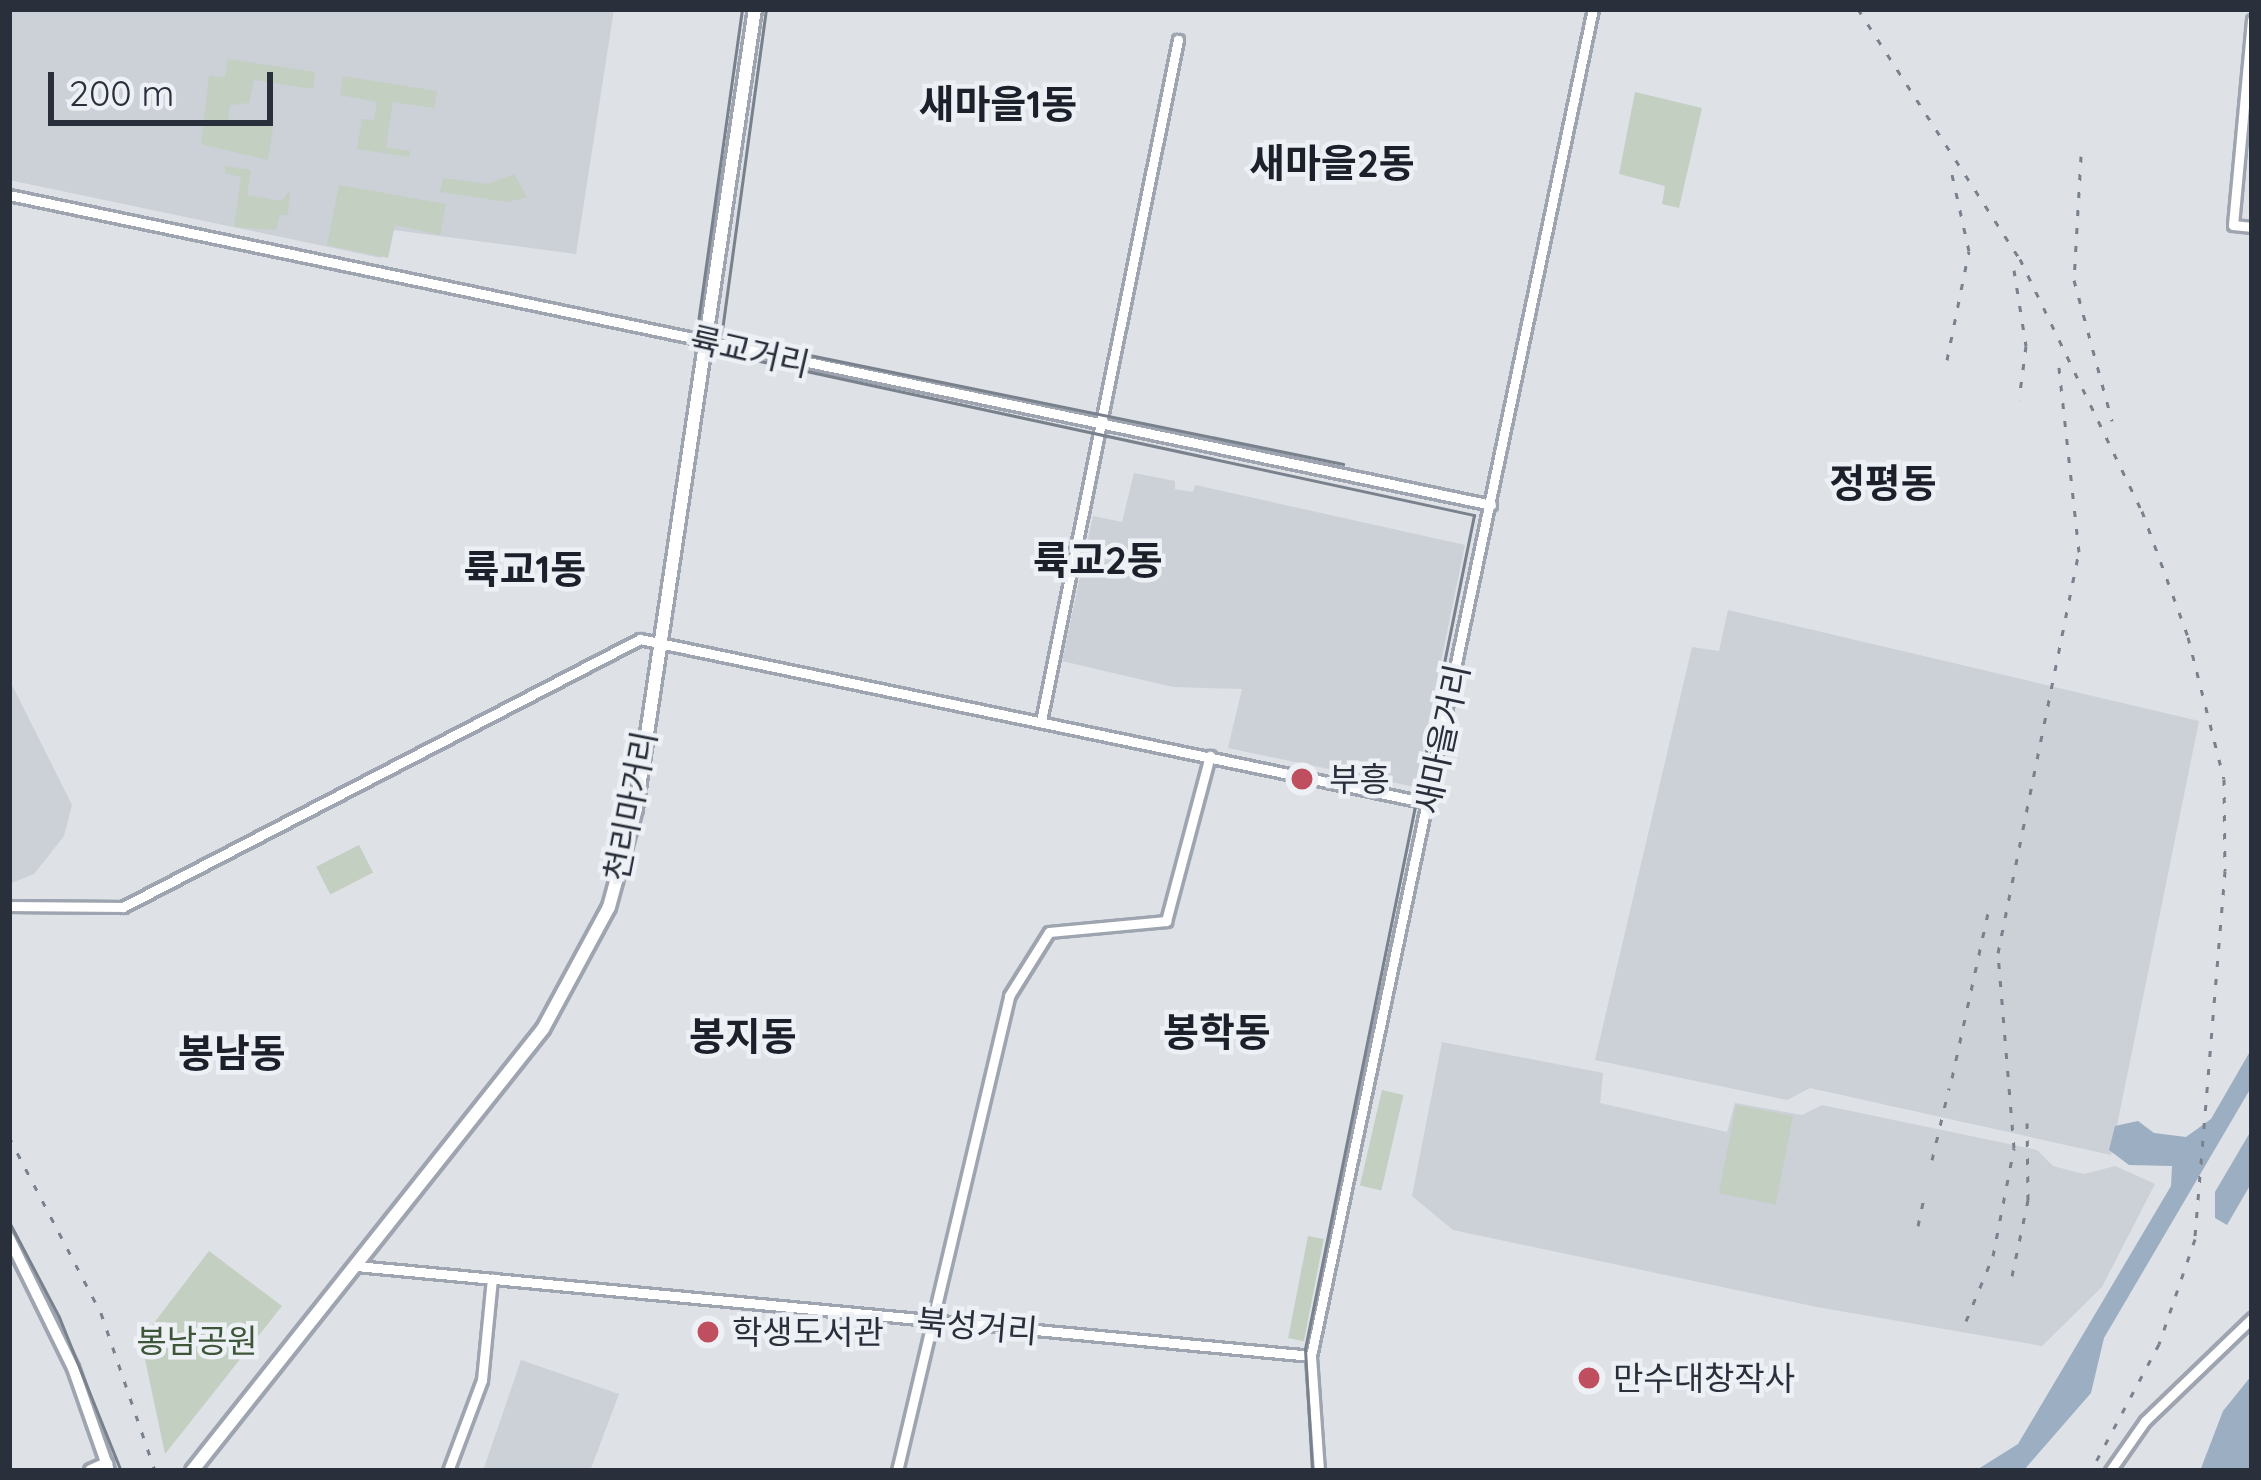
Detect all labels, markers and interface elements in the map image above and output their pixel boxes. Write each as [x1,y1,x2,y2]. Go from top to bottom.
scale bar [54,48,279,122]
text: 200 m [69,70,174,115]
district label: 새마을1동 [919,81,1077,127]
district label: 새마을2동 [1249,140,1415,186]
street label: 륙교거리 [686,318,814,384]
district label: 정평동 [1829,460,1937,506]
district label: 륙교2동 [1033,537,1163,583]
district label: 륙교1동 [464,546,586,592]
street label: 새마을거리 [1407,661,1477,817]
street label: 천리마거리 [596,728,664,884]
place label: 부흥 [1329,759,1390,799]
marker: 부흥 [1286,763,1318,795]
district label: 봉학동 [1163,1009,1271,1055]
district label: 봉지동 [689,1013,797,1059]
district label: 봉남동 [178,1030,286,1076]
street label: 북성거리 [915,1301,1039,1351]
place label: 학생도서관 [732,1312,884,1352]
marker: 학생도서관 [695,1319,721,1345]
park label: 봉남공원 [136,1321,258,1361]
place label: 만수대창작사 [1613,1358,1795,1398]
marker: 만수대창작사 [1576,1365,1602,1391]

